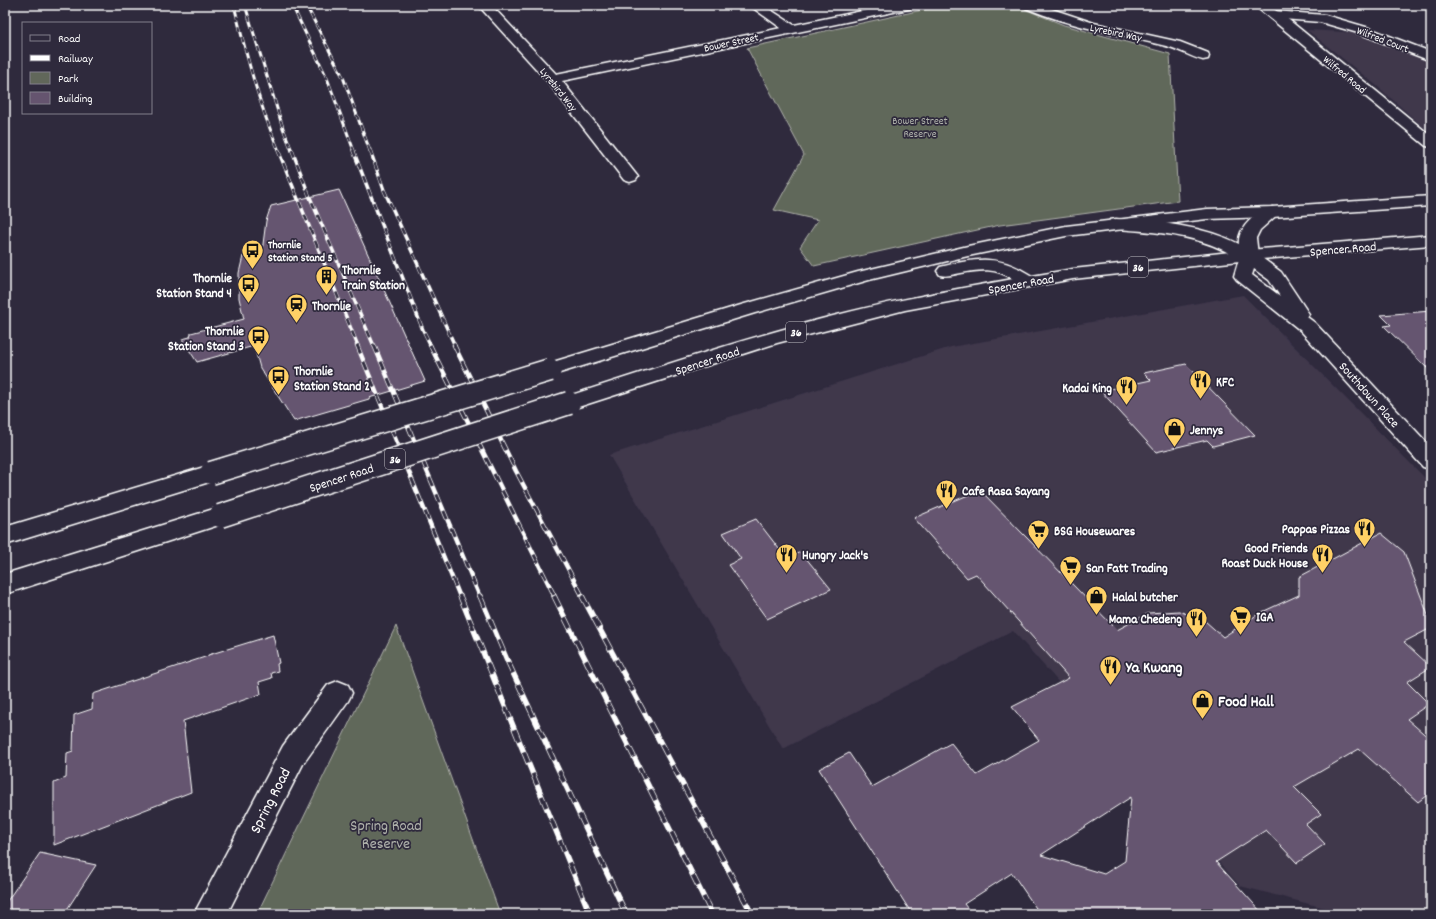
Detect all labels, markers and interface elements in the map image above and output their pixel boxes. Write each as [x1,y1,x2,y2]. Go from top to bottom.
street label: Lyrebird Way [1088,21,1143,47]
legend [22,22,152,114]
street label: Wilfred Court [1354,24,1411,58]
street label: Bower Street [703,30,760,58]
text: Road [58,31,80,48]
text: Railway [58,51,94,68]
street label: Wilfred Road [1319,53,1369,98]
street label: Lyrebird Way [535,65,580,116]
text: Park [58,71,79,88]
text: Building [58,91,93,108]
park label: Bower Street Reserve [892,114,948,143]
bus stop icon: Thornlie Station Stand 5 [239,237,265,270]
place label: Thornlie Station Stand 5 [268,238,333,267]
street label: Spencer Road [1309,238,1377,263]
road number: 36 [1128,257,1148,277]
place label: Thornlie Train Station [342,262,405,296]
building icon: Thornlie Train Station [313,263,339,296]
place label: Thornlie Station Stand 4 [156,270,232,304]
street label: Spencer Road [987,270,1056,301]
bus stop icon: Thornlie Station Stand 4 [235,271,261,304]
station icon: Thornlie [283,292,309,325]
place label: Thornlie [312,298,351,317]
road number: 36 [786,322,806,342]
place label: Thornlie Station Stand 3 [168,323,244,357]
bus stop icon: Thornlie Station Stand 3 [246,324,272,357]
street label: Spencer Road [673,343,742,382]
street label: Southdown Place [1333,358,1403,433]
place label: Thornlie Station Stand 2 [294,363,370,397]
bus stop icon: Thornlie Station Stand 2 [265,364,291,397]
restaurant icon: KFC [1188,368,1214,401]
restaurant icon: Kadai King [1114,374,1140,407]
place label: KFC [1216,374,1235,393]
place label: Kadai King [1062,380,1112,399]
shop icon: Jennys [1162,416,1188,449]
place label: Jennys [1190,422,1224,441]
road number: 36 [385,449,405,469]
street label: Spencer Road [307,460,376,499]
restaurant icon: Cafe Rasa Sayang [934,477,960,510]
place label: Cafe Rasa Sayang [962,483,1050,502]
restaurant icon: Pappas Pizzas [1352,515,1378,548]
supermarket icon: BSG Housewares [1025,517,1051,550]
place label: Pappas Pizzas [1282,521,1351,540]
place label: BSG Housewares [1054,523,1136,542]
place label: Good Friends Roast Duck House [1221,540,1309,574]
restaurant icon: Hungry Jack's [773,541,799,574]
restaurant icon: Good Friends Roast Duck House [1310,541,1336,574]
place label: Hungry Jack's [802,547,869,566]
supermarket icon: San Fatt Trading [1058,554,1084,587]
place label: San Fatt Trading [1086,560,1168,579]
shop icon: Halal butcher [1084,583,1110,616]
place label: Halal butcher [1112,589,1179,608]
supermarket icon: IGA [1227,603,1253,636]
restaurant icon: Mama Chedeng [1184,605,1210,638]
place label: IGA [1256,609,1274,628]
place label: Mama Chedeng [1109,611,1182,630]
restaurant icon: Ya Kwang [1097,653,1123,686]
place label: Ya Kwang [1125,657,1183,680]
shop icon: Food Hall [1189,687,1215,720]
place label: Food Hall [1218,691,1274,714]
street label: Spring Road [245,764,298,838]
park label: Spring Road Reserve [350,815,422,856]

